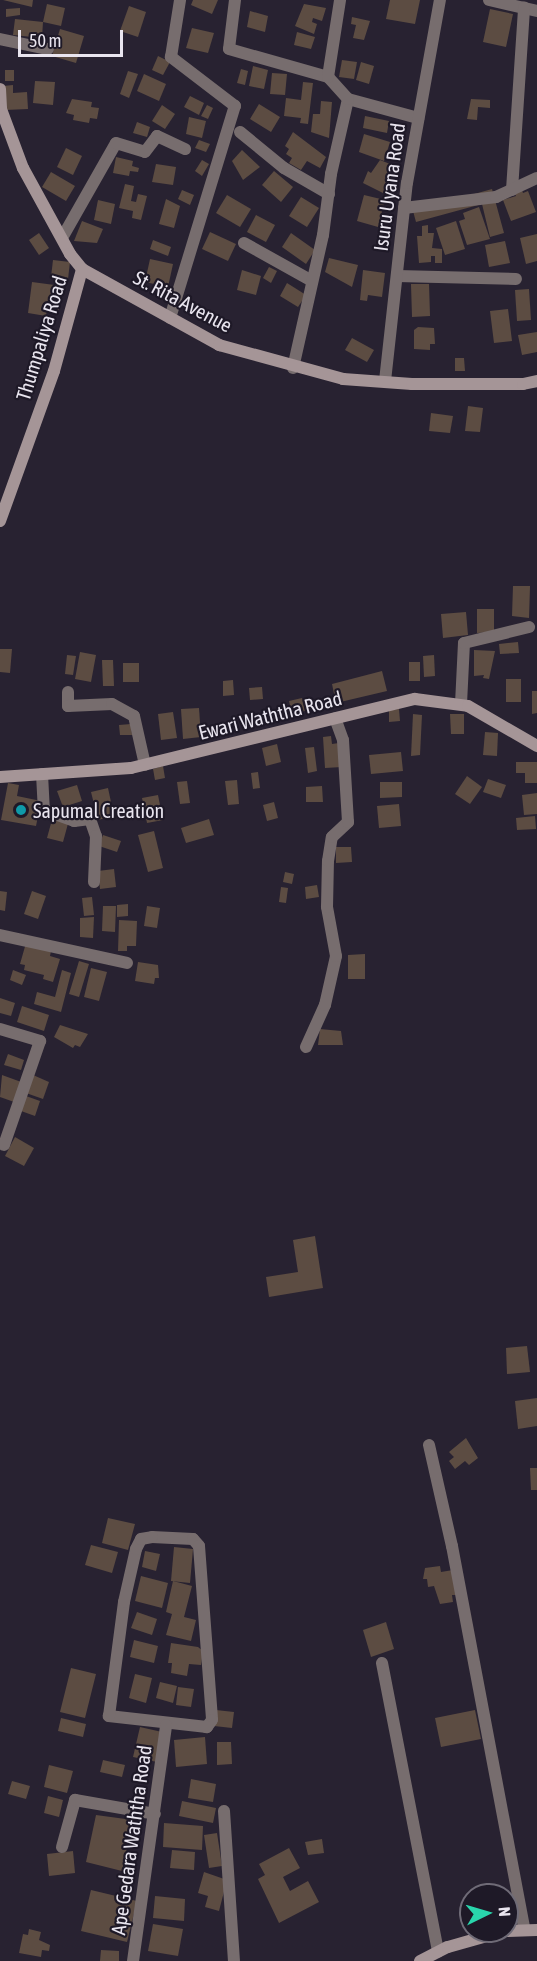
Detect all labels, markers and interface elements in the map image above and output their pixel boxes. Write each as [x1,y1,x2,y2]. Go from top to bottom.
scale bar [21,18,126,56]
text: 50 m [29,30,61,51]
street label: Isuru Uyana Road [368,121,410,253]
street label: St. Rita Avenue [130,265,236,337]
street label: Thumpaliya Road [11,273,71,403]
street label: Ewari Waththa Road [196,686,344,744]
place label: Sapumal Creation [33,798,164,822]
marker: Sapumal Creation [14,803,28,817]
street label: Ape Gedara Waththa Road [106,1744,156,1936]
north arrow [459,1883,519,1943]
text: N [496,1906,514,1917]

